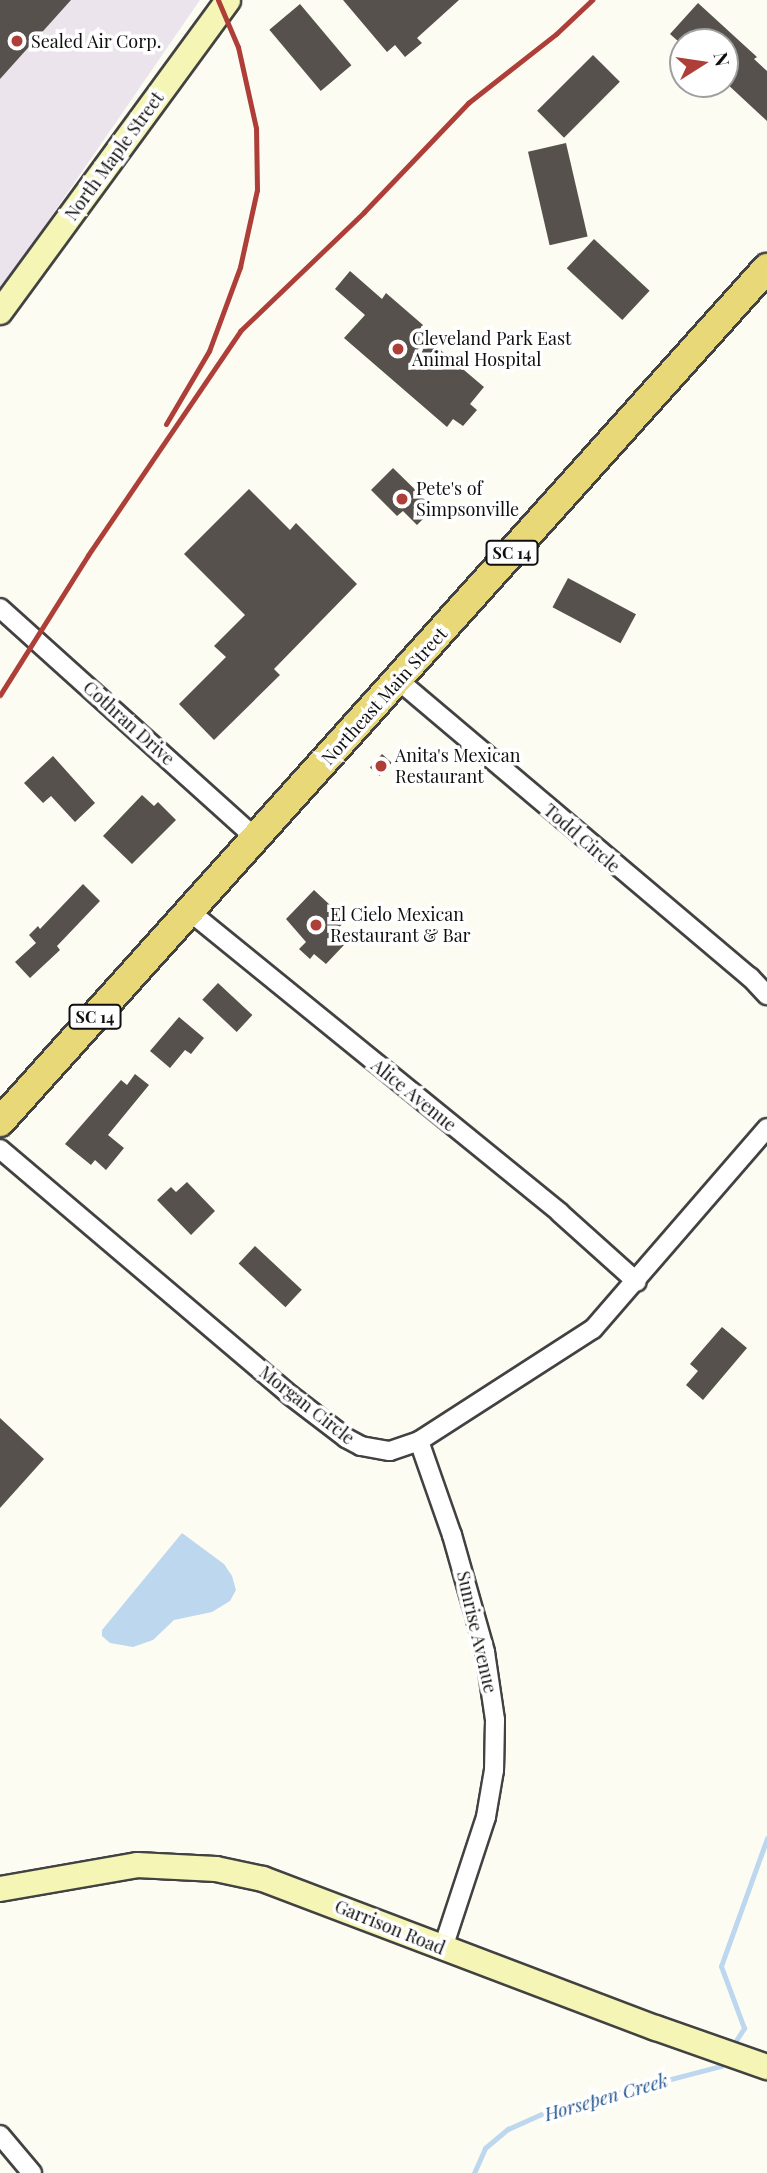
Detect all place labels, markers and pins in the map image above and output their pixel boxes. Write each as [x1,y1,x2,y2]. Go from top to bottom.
place label: Sealed Air Corp. [31,30,162,52]
marker: Sealed Air Corp. [9,33,25,49]
place label: Cleveland Park East Animal Hospital [412,328,572,370]
marker: Cleveland Park East Animal Hospital [390,341,406,357]
place label: Pete's of Simpsonville [416,478,519,520]
marker: Pete's of Simpsonville [394,491,410,507]
place label: Anita's Mexican Restaurant [395,745,520,788]
marker: Anita's Mexican Restaurant [373,758,389,774]
place label: El Cielo Mexican Restaurant & Bar [330,904,471,946]
marker: El Cielo Mexican Restaurant & Bar [308,917,324,933]

